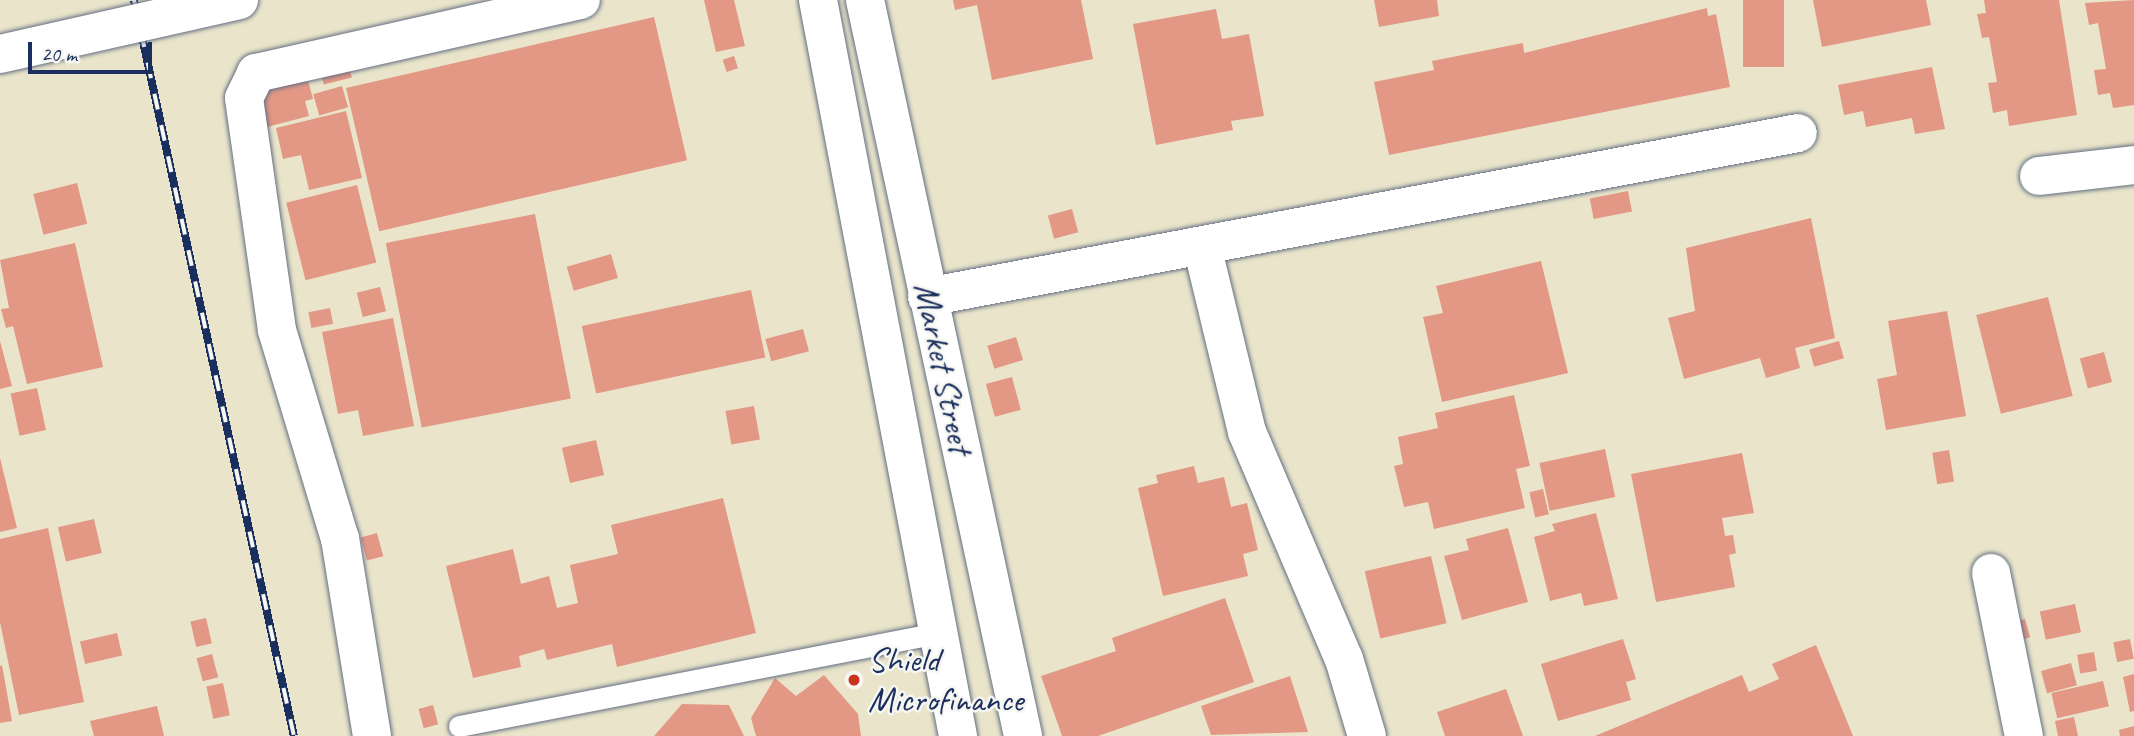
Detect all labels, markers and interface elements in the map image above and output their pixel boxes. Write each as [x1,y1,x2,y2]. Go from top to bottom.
scale bar [32,28,156,72]
text: 20 m [41,41,77,67]
street label: Market Street [904,279,982,457]
place label: Shield Microfinance [868,639,1023,721]
marker: Shield Microfinance [846,672,862,688]

